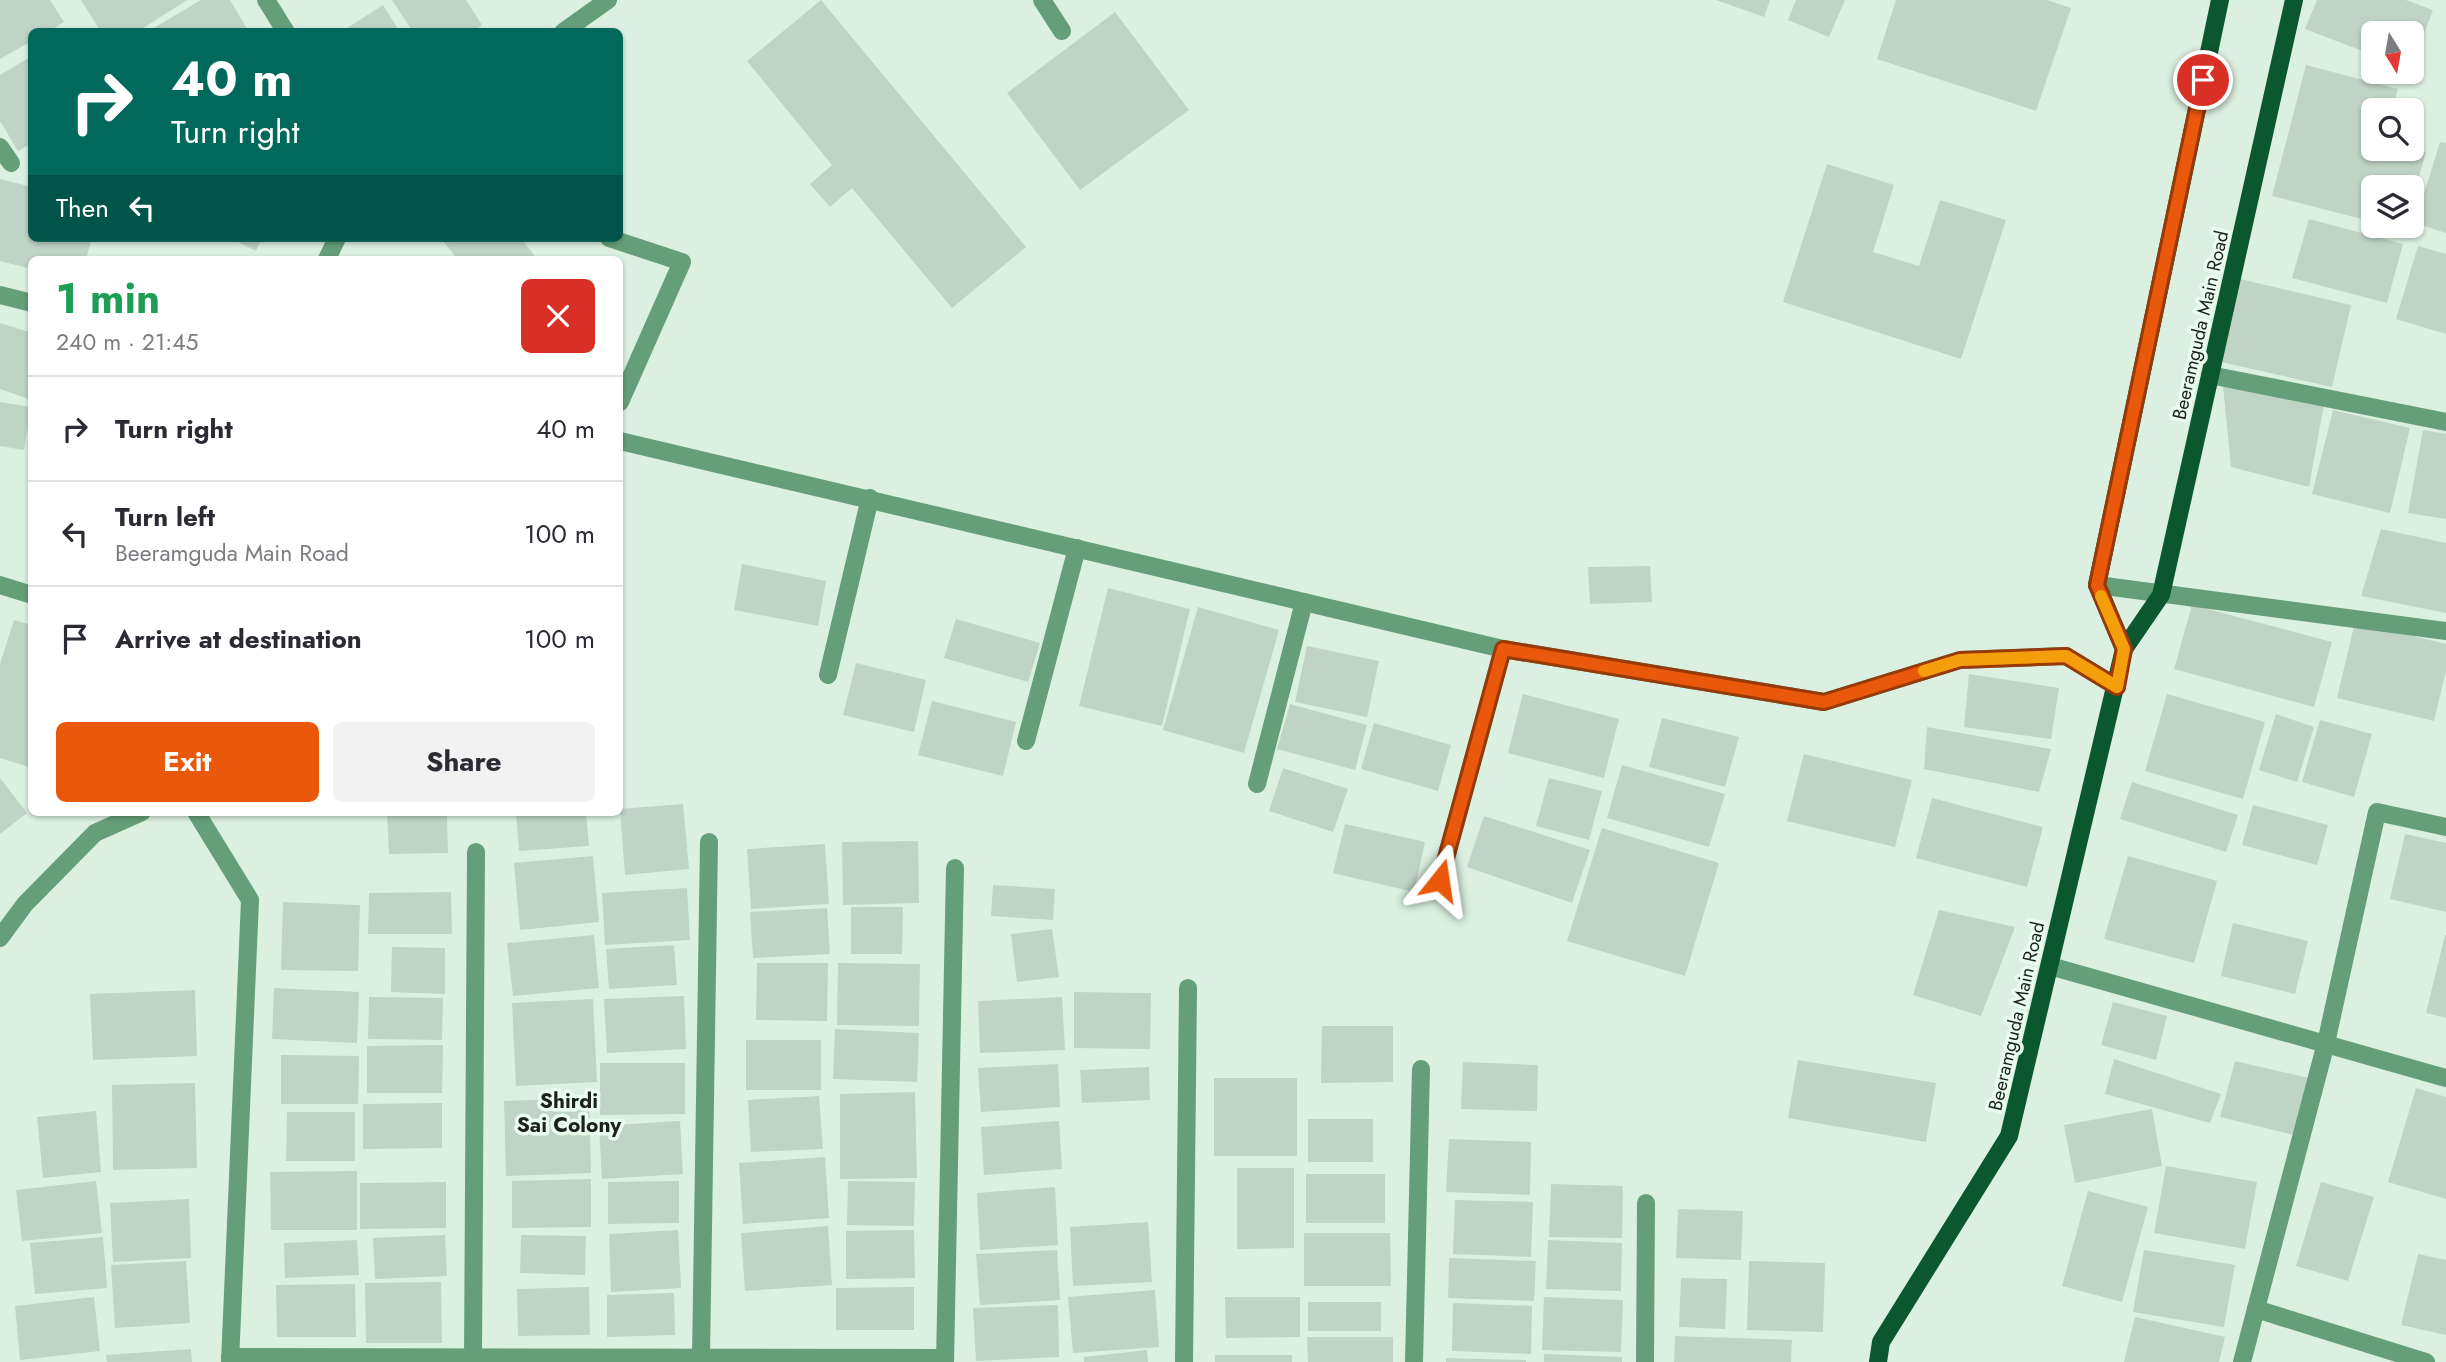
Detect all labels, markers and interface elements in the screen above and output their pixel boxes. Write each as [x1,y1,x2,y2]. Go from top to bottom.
north arrow [2361,21,2424,84]
map controls [2361,21,2424,238]
text: 40 m [171,44,293,114]
pin [2173,50,2233,110]
icon: right [56,56,147,147]
icon: arrive [2184,61,2222,99]
button: search [2361,98,2424,161]
text: Turn right [171,109,300,155]
button: layers [2361,175,2424,238]
text: Then [56,189,109,227]
icon: left [123,189,161,227]
street label: Beeramguda Main Road [2166,228,2235,422]
text: 1 min [56,268,160,329]
button: close [521,279,595,353]
text: 240 m · 21:45 [56,325,199,359]
icon: right [56,410,94,448]
text: Turn right [115,410,233,448]
text: 40 m [536,410,595,448]
text: Turn left [115,498,215,536]
icon: left [56,515,94,553]
text: 100 m [524,515,595,553]
text: Beeramguda Main Road [115,536,349,570]
icon: arrive [56,620,94,658]
text: Arrive at destination [115,620,362,658]
text: 100 m [524,620,595,658]
button: Exit [56,722,319,802]
button: Share [333,722,595,802]
position arrow [1403,843,1477,917]
street label: Beeramguda Main Road [1982,919,2051,1113]
district label: Shirdi Sai Colony [517,1086,622,1140]

